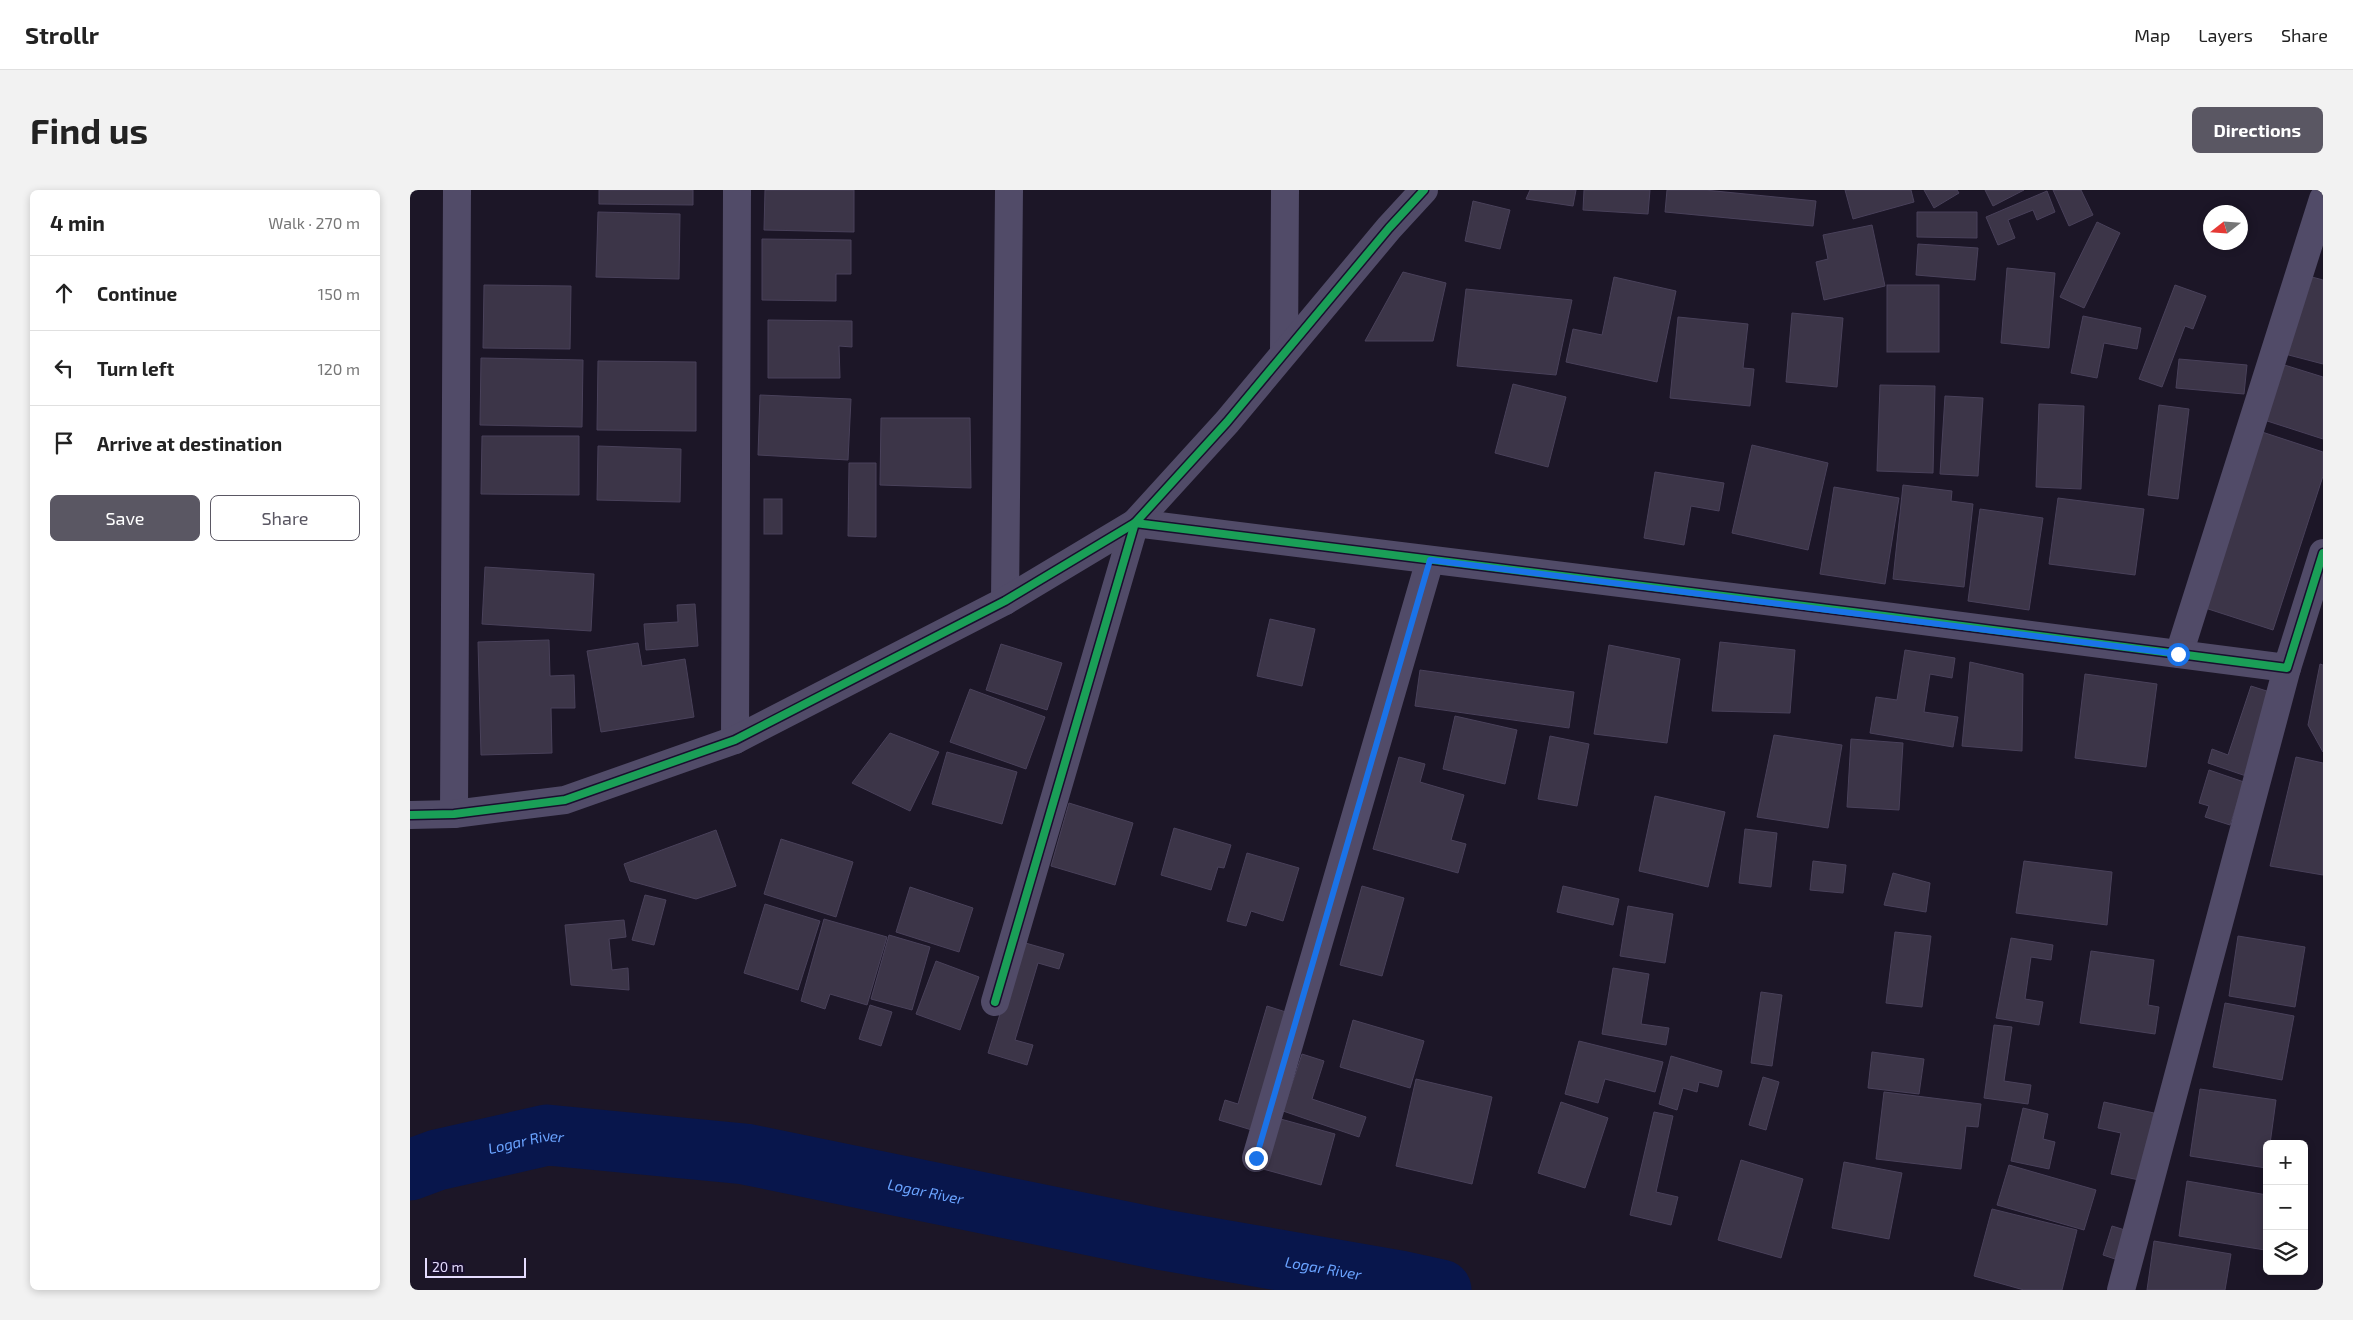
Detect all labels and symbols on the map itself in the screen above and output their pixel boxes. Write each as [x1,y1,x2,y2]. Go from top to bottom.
north arrow [2203,205,2248,250]
route start [2167,643,2190,666]
water label: Logar River [486,1126,566,1157]
route end [1245,1147,1268,1170]
water label: Logar River [886,1175,966,1208]
water label: Logar River [1284,1252,1364,1283]
scale bar [425,1255,526,1278]

